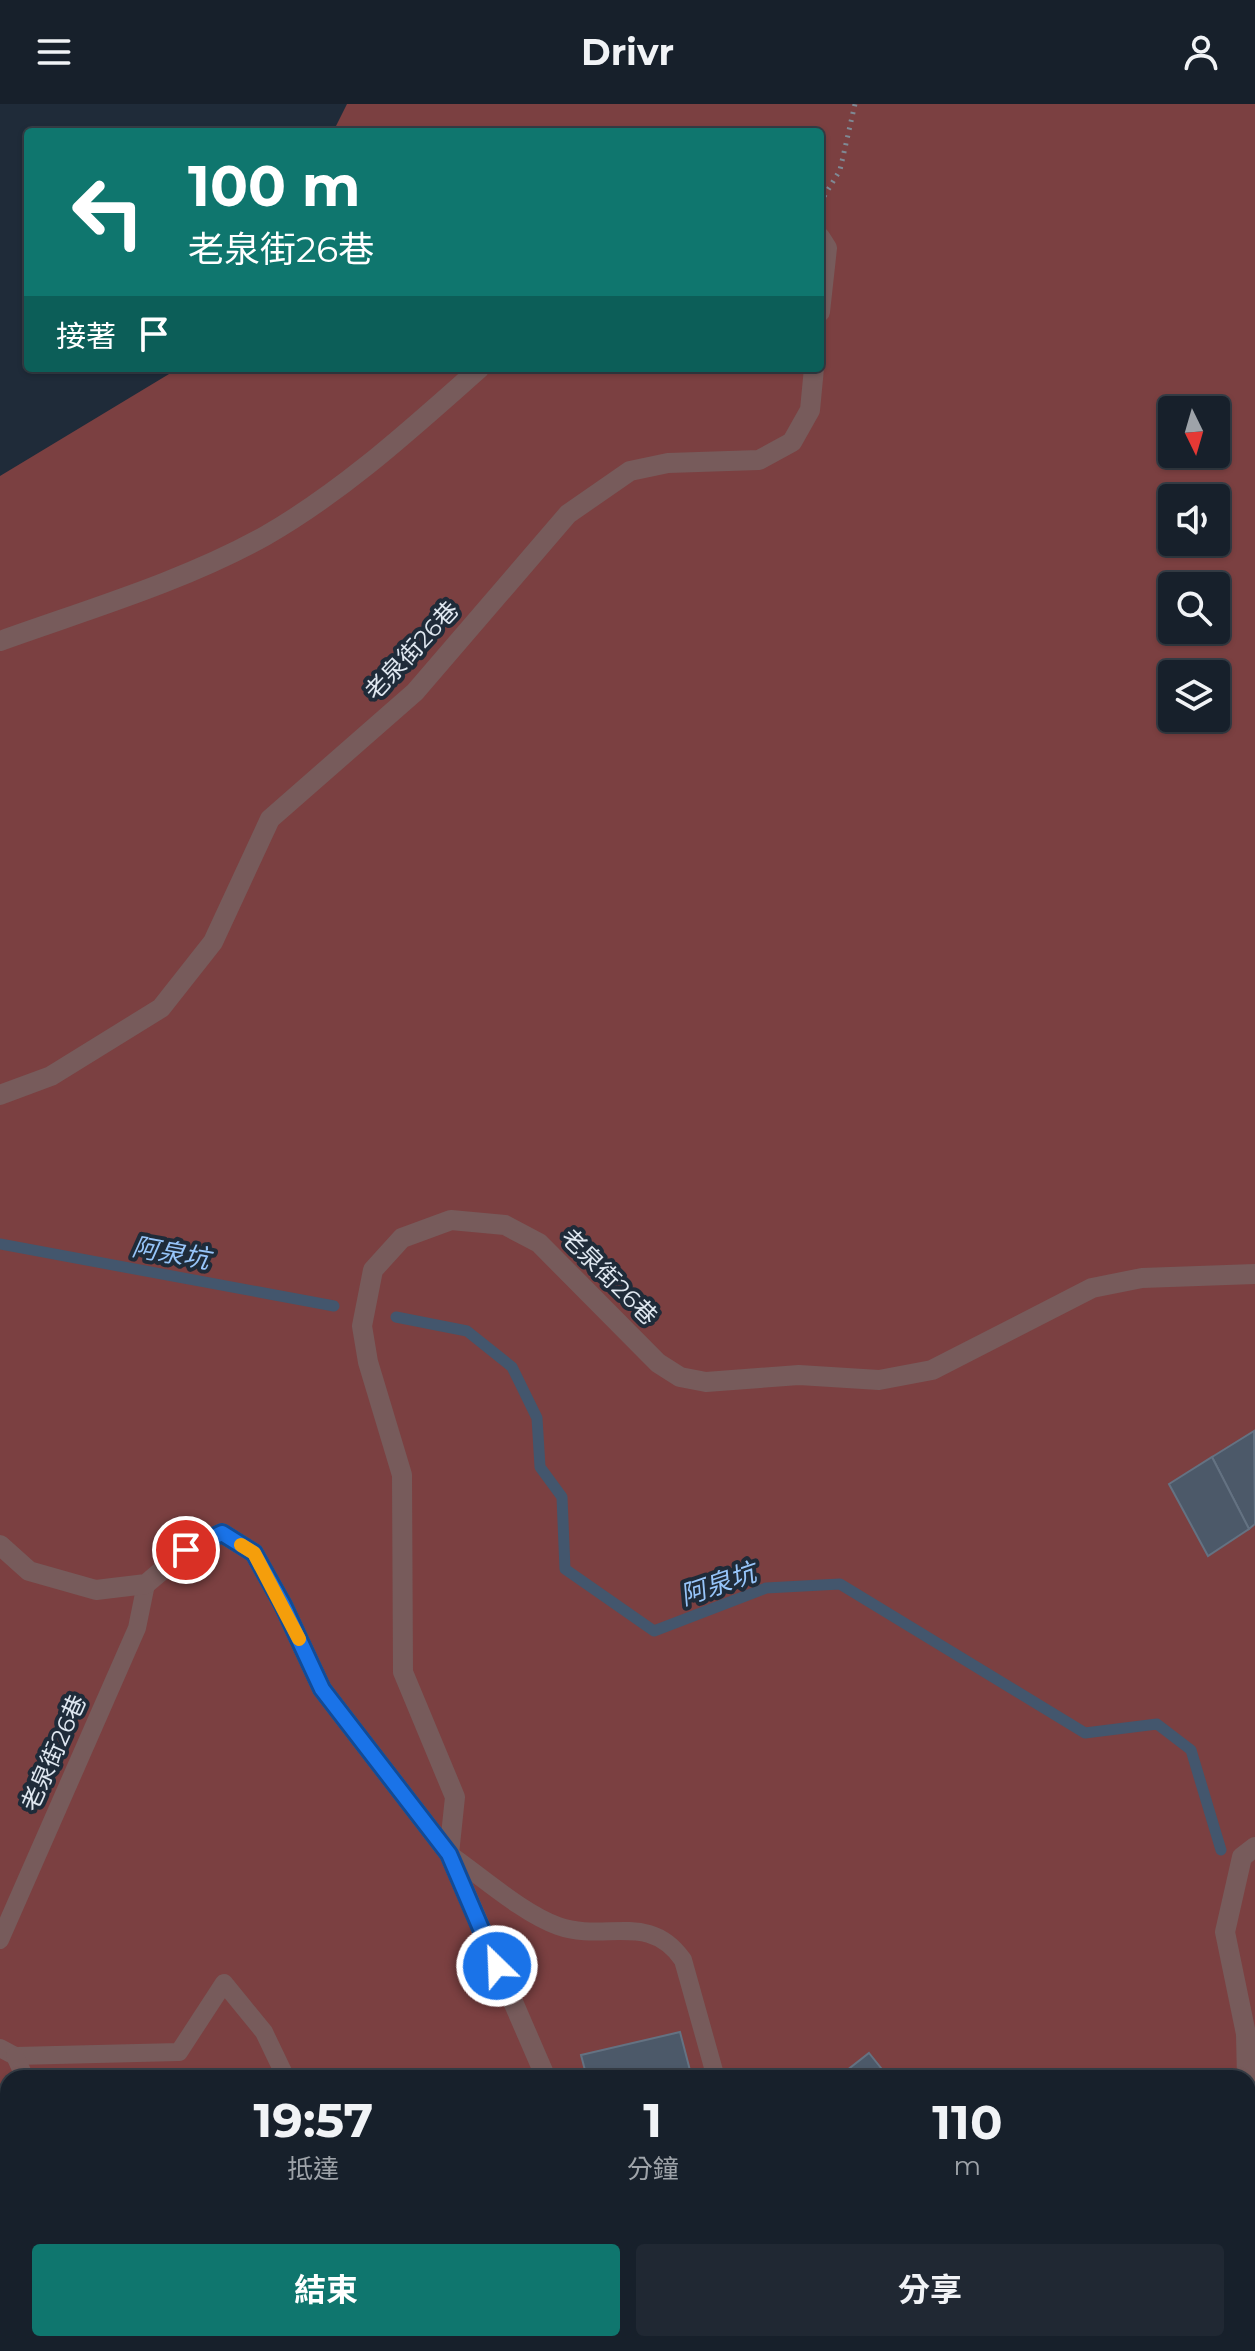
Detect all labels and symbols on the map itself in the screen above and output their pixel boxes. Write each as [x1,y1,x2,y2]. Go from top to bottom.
north arrow [1158,396,1230,468]
street label: 老泉街26巷 [359,595,465,706]
street label: 老泉街26巷 [555,1222,664,1331]
water label: 阿泉坑 [130,1230,216,1276]
pin [152,1516,220,1584]
water label: 阿泉坑 [676,1555,764,1612]
street label: 老泉街26巷 [15,1690,92,1815]
position arrow [455,1924,539,2008]

